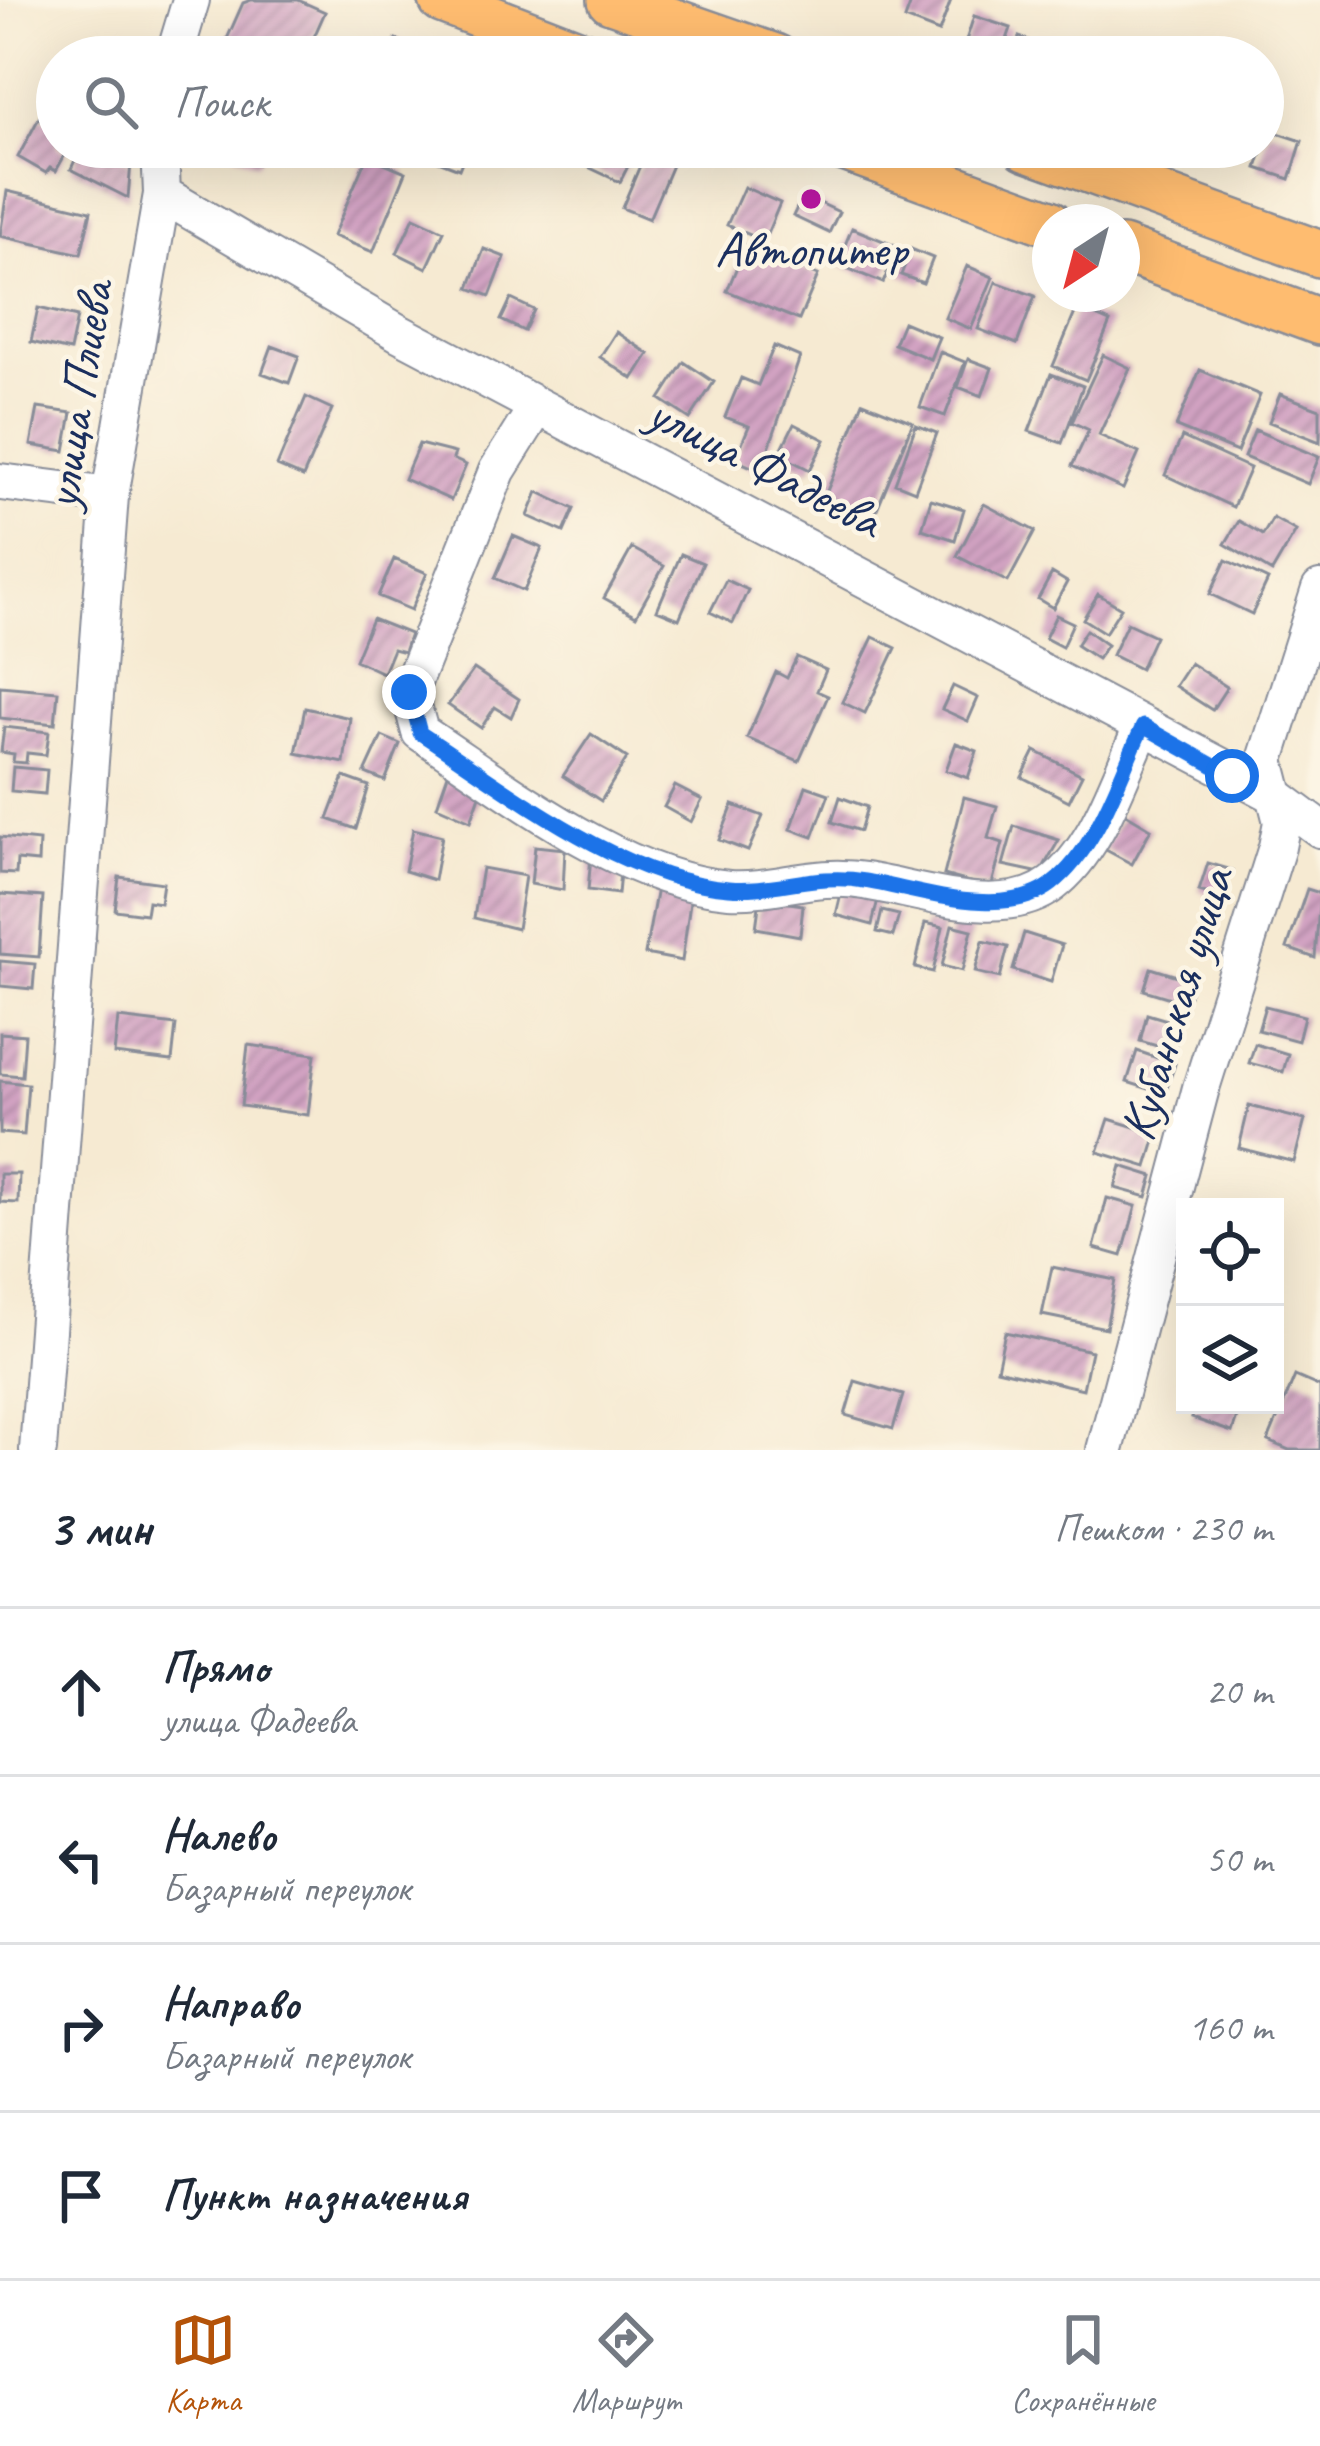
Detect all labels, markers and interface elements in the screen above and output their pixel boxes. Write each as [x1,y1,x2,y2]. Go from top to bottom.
search box [36,36,1284,168]
icon: search [78,69,144,135]
text: Поиск [174,74,269,131]
marker: Автопитер [798,186,824,212]
north arrow [1032,204,1140,312]
place label: Автопитер [715,217,910,281]
street label: улица Плиева [28,273,128,516]
street label: улица Фадеева [635,379,896,554]
route end [382,665,436,719]
route start [1205,749,1259,803]
street label: Кубанская улица [1104,857,1249,1148]
map controls [1176,1198,1284,1414]
button: locate [1176,1198,1284,1306]
button: layers [1176,1306,1284,1414]
text: 3 мин [48,1496,152,1560]
text: Пешком · 230 m [1054,1504,1272,1553]
text: Прямо [162,1639,269,1696]
icon: ahead [48,1659,114,1725]
text: 20 m [1206,1667,1272,1716]
text: улица Фадеева [162,1696,356,1745]
text: Налево [162,1807,276,1864]
icon: left [48,1827,114,1893]
text: 50 m [1206,1835,1272,1884]
text: Базарный переулок [162,1864,411,1913]
text: Направо [162,1975,300,2032]
icon: right [48,1995,114,2061]
text: 160 m [1188,2003,1272,2052]
text: Базарный переулок [162,2032,411,2081]
icon: arrive [48,2163,114,2229]
text: Пункт назначения [162,2167,467,2224]
tab: Карта [165,2307,241,2421]
tab: Маршрут [572,2307,681,2421]
tab: Сохранённые [1011,2307,1155,2421]

